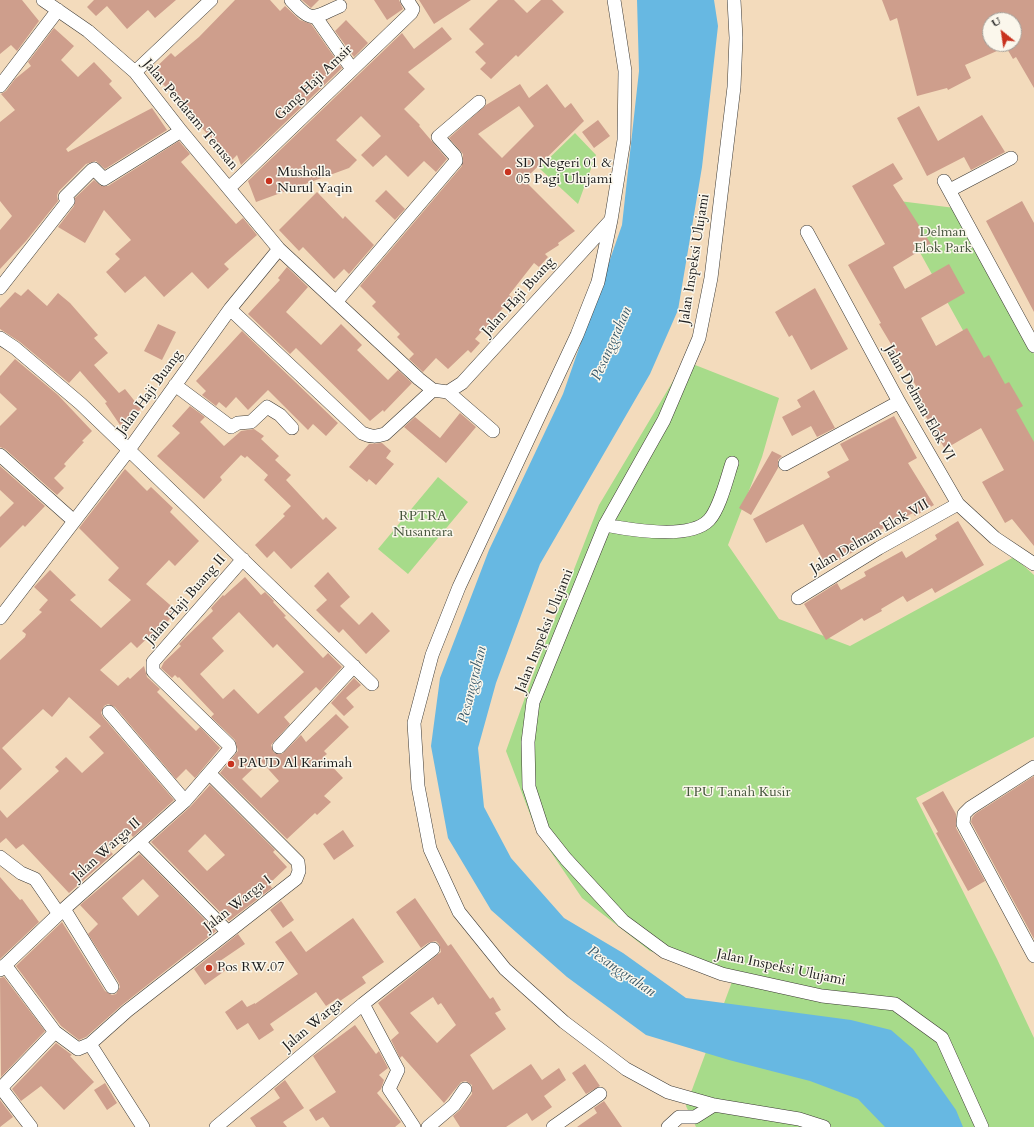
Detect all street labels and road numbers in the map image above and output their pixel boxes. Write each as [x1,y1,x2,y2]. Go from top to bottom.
street label: Gang Haji Amsir [272,42,356,124]
street label: Jalan Perdatam Terusan [139,56,241,174]
street label: Jalan Inspeksi Ulujami [676,193,714,325]
street label: Jalan Haji Buang [479,254,559,340]
street label: Jalan Delman Elok VI [880,342,958,464]
street label: Jalan Haji Buang [114,347,186,439]
street label: Jalan Delman Elok VII [808,496,932,578]
street label: Jalan Haji Buang II [142,552,230,648]
street label: Jalan Inspeksi Ulujami [513,567,577,695]
street label: Jalan Warga II [69,815,145,885]
street label: Jalan Warga I [201,872,275,936]
street label: Jalan Inspeksi Ulujami [715,946,847,990]
street label: Jalan Warga [280,995,346,1055]

